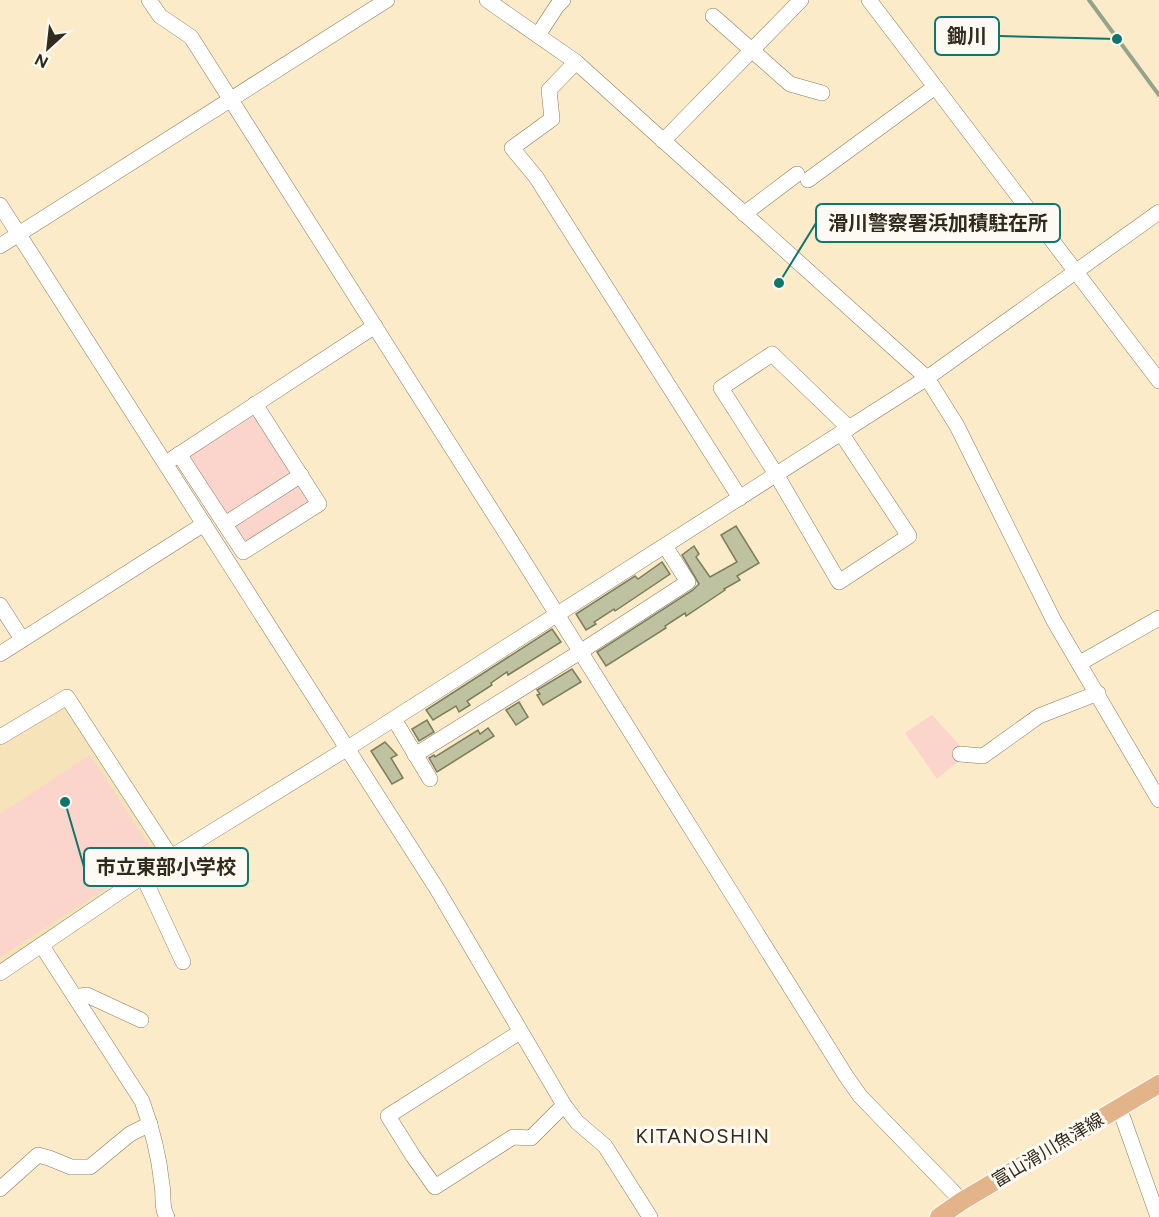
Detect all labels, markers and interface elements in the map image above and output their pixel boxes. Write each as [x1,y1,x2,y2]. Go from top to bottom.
callout: 鋤川 [935,17,999,55]
north arrow [18,18,78,78]
text: 鋤川 [947,24,987,48]
text: N [32,50,51,72]
callout: 滑川警察署浜加積駐在所 [816,204,1060,242]
text: 滑川警察署浜加積駐在所 [828,211,1048,235]
callout: 市立東部小学校 [84,848,248,886]
text: 市立東部小学校 [96,855,236,879]
street label: 富山滑川魚津線 [988,1108,1108,1192]
district label: KITANOSHIN [635,1124,771,1148]

